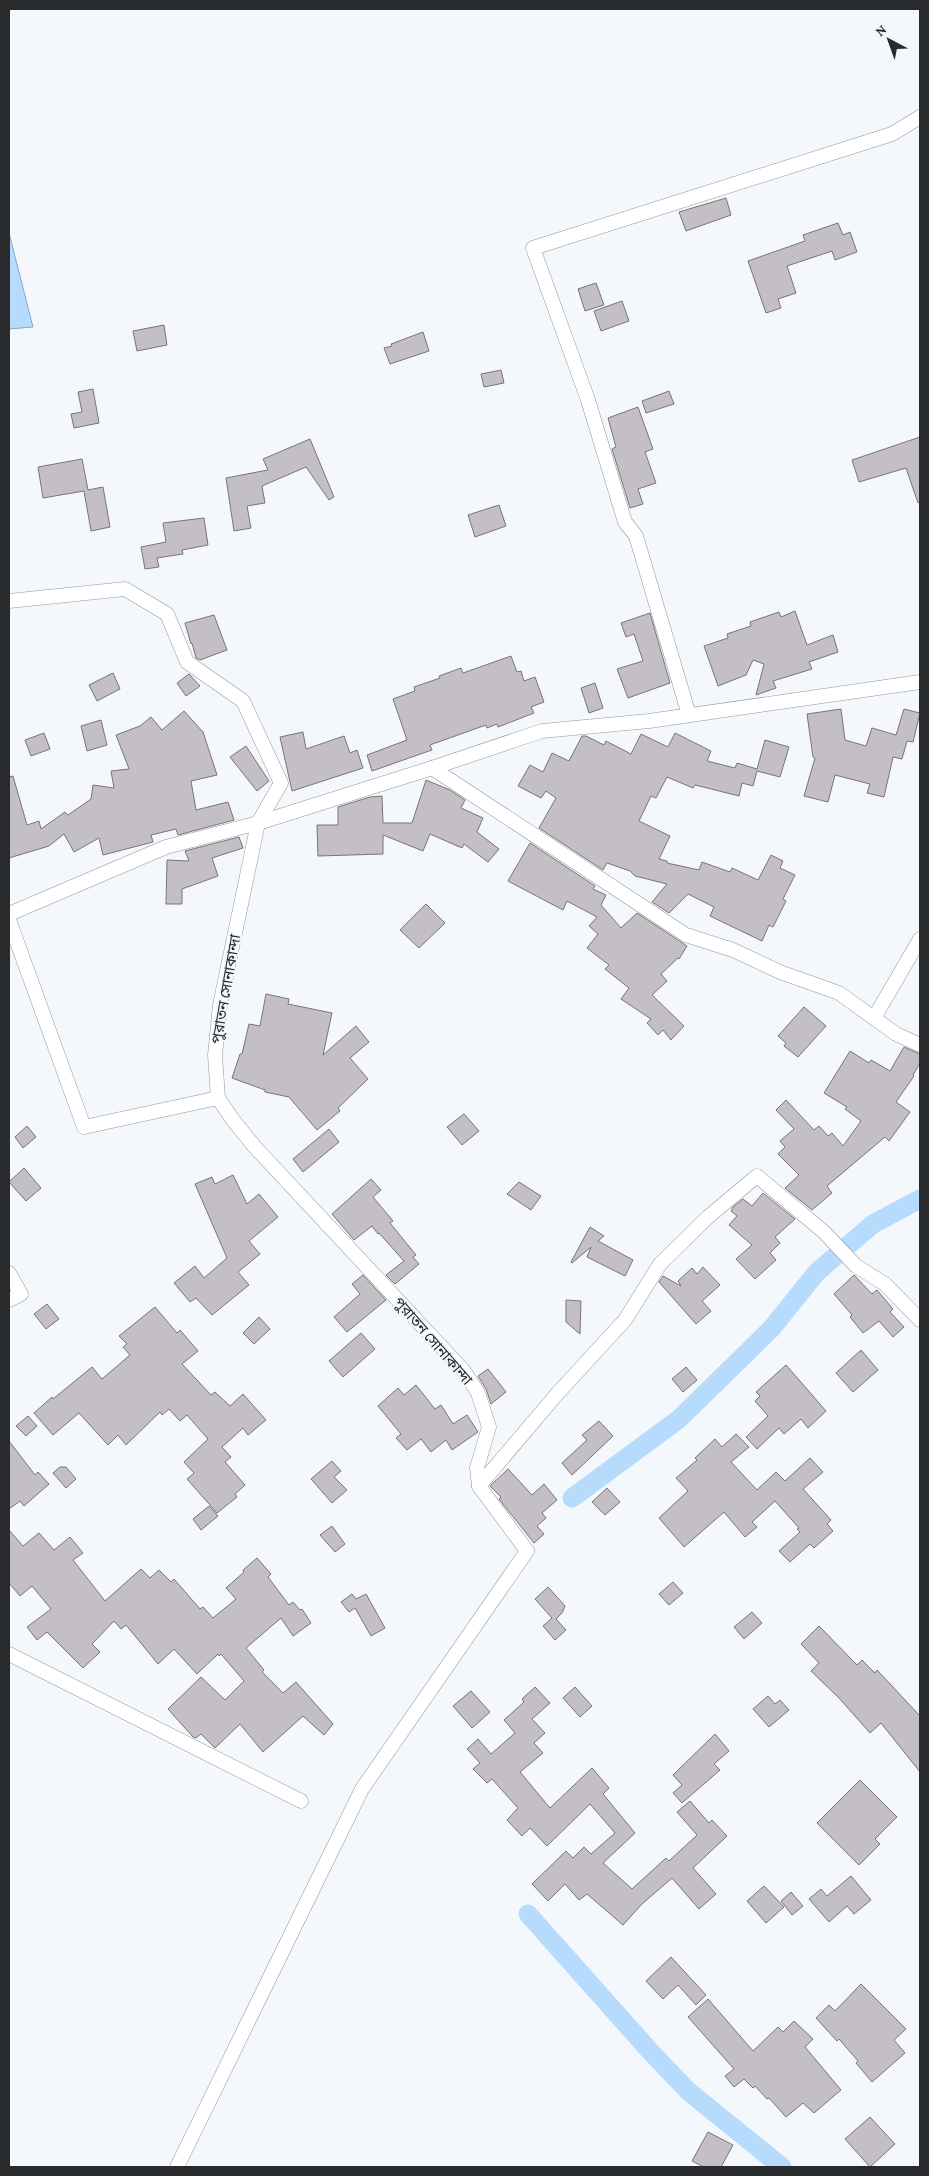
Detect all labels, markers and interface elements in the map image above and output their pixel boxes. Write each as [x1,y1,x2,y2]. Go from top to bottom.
north arrow [864,15,914,65]
text: N [872,21,890,39]
street label: পুরাতন সোনাকান্দা [209,932,245,1045]
street label: পুরাতন সোনাকান্দা [390,1294,476,1389]

